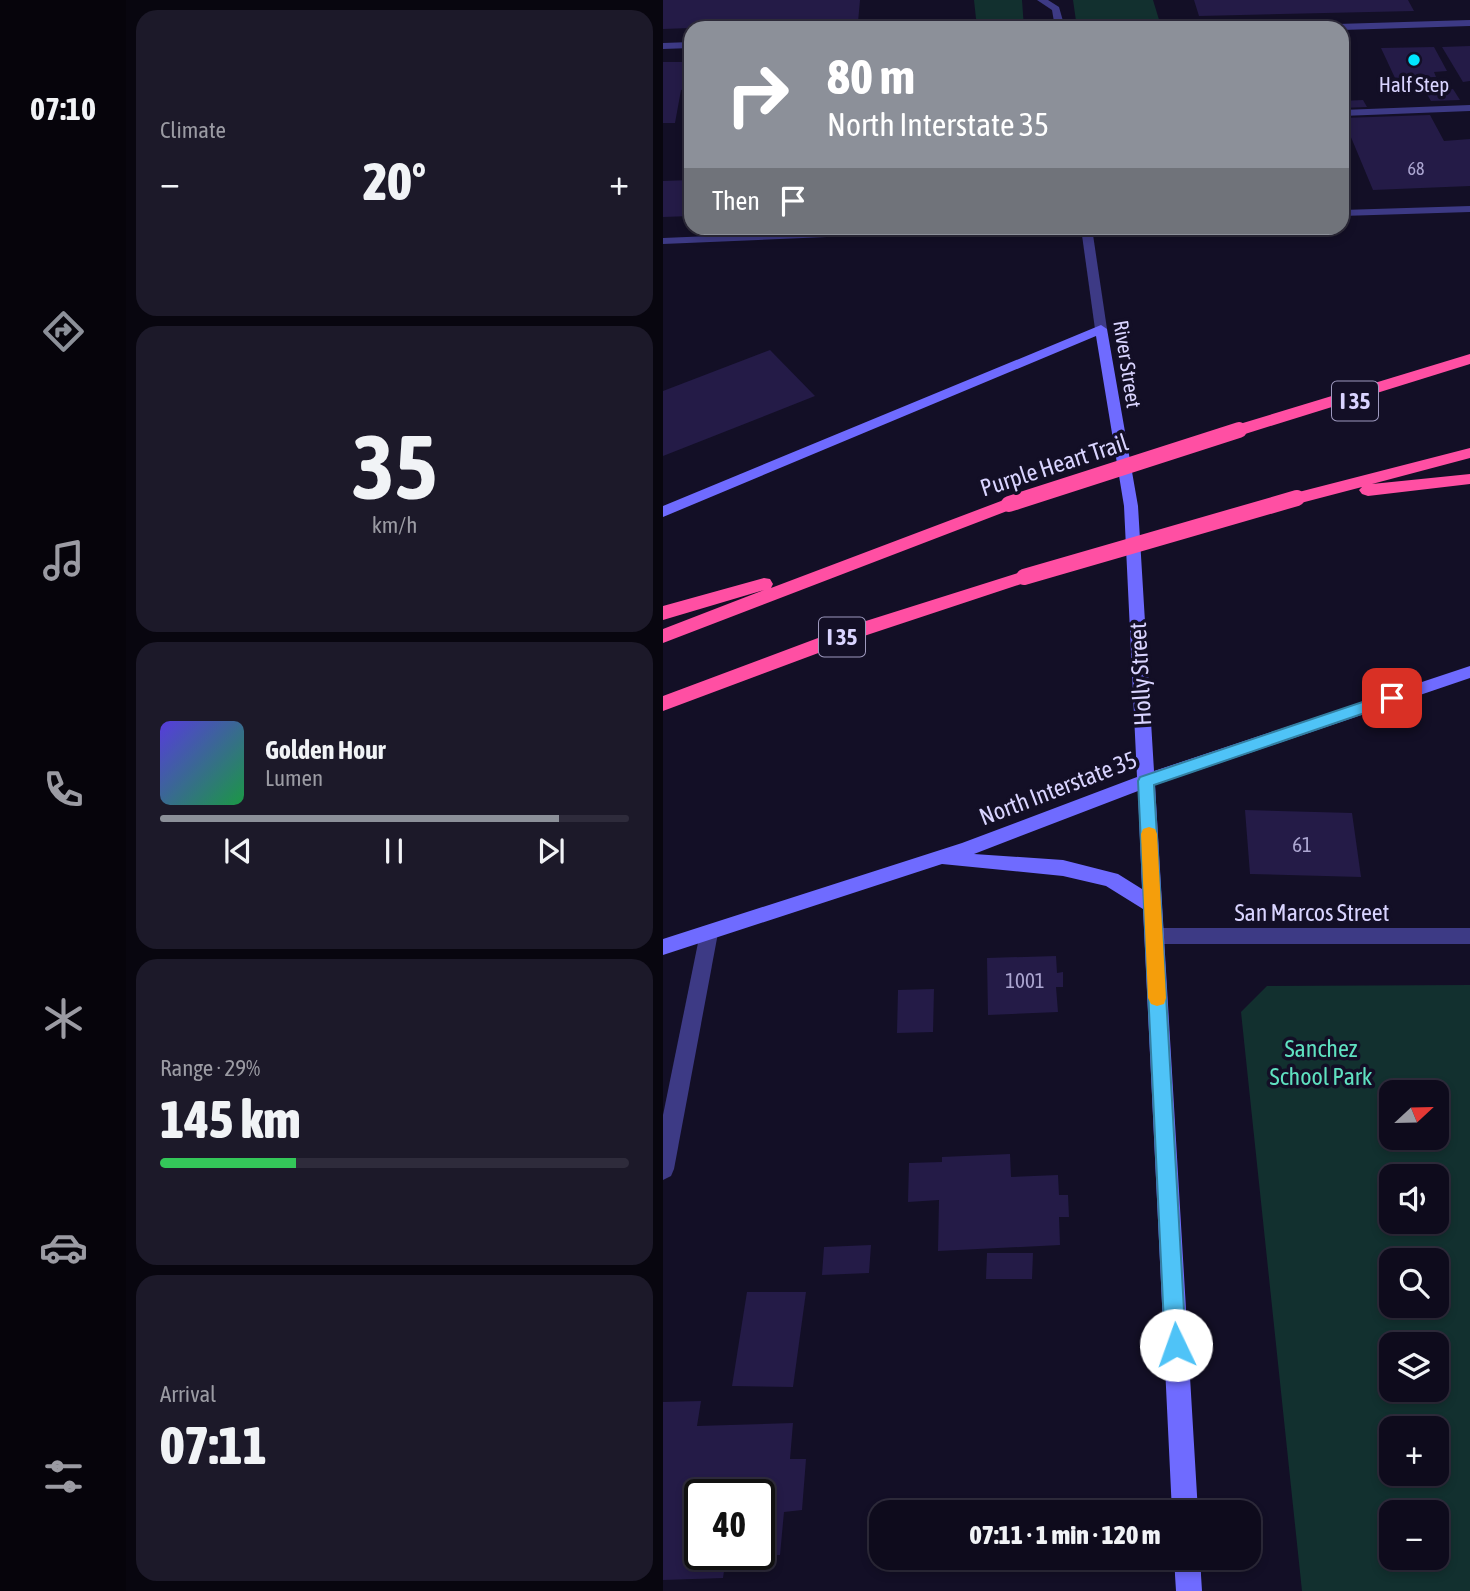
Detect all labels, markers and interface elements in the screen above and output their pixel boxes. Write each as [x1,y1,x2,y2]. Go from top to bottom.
text: 80 m [827,48,915,104]
icon: right [712,49,803,140]
marker: Half Step [1406,52,1422,68]
place label: Half Step [1379,72,1449,96]
text: 07:10 [30,90,96,127]
text: North Interstate 35 [827,106,1049,143]
text: Climate [160,117,226,143]
text: 20° [363,151,426,211]
house number: 68 [1408,158,1424,179]
text: − [160,160,180,203]
text: + [609,160,629,203]
icon: arrive [774,182,812,220]
text: Then [712,186,760,216]
icon: directions [39,307,88,356]
street label: River Street [1109,318,1147,410]
road number: I 35 [1332,382,1378,420]
text: 35 [352,414,437,518]
street label: Purple Heart Trail [977,428,1132,502]
text: km/h [372,512,417,538]
icon: music [39,536,88,585]
road number: I 35 [819,618,865,656]
street label: Holly Street [1124,622,1156,726]
pin [1362,668,1422,728]
icon: arrive [1373,679,1411,717]
text: Golden Hour [265,735,385,765]
street label: North Interstate 35 [975,746,1141,830]
icon: phone [39,765,88,814]
text: Lumen [265,765,323,791]
icon: previous [219,832,257,870]
icon: pause [375,832,413,870]
icon: next [532,832,570,870]
house number: 61 [1292,832,1312,856]
street label: San Marcos Street [1234,899,1390,926]
house number: 1001 [1005,968,1045,992]
icon: climate [39,994,88,1043]
park label: Sanchez School Park [1270,1035,1373,1090]
text: Range · 29% [160,1055,260,1081]
north arrow [1379,1080,1449,1150]
map controls [1379,1080,1449,1570]
text: 145 km [160,1089,301,1149]
button: sound [1379,1164,1449,1234]
icon: car [39,1223,88,1272]
button: search [1379,1248,1449,1318]
position arrow [1139,1308,1213,1382]
button: layers [1379,1332,1449,1402]
text: Arrival [160,1381,216,1407]
text: 07:11 [160,1415,267,1475]
button: + [1379,1416,1449,1486]
icon: filters [39,1452,88,1501]
speed limit sign: 40 [684,1479,775,1570]
button: − [1379,1500,1449,1570]
text: 07:11 · 1 min · 120 m [970,1520,1160,1550]

